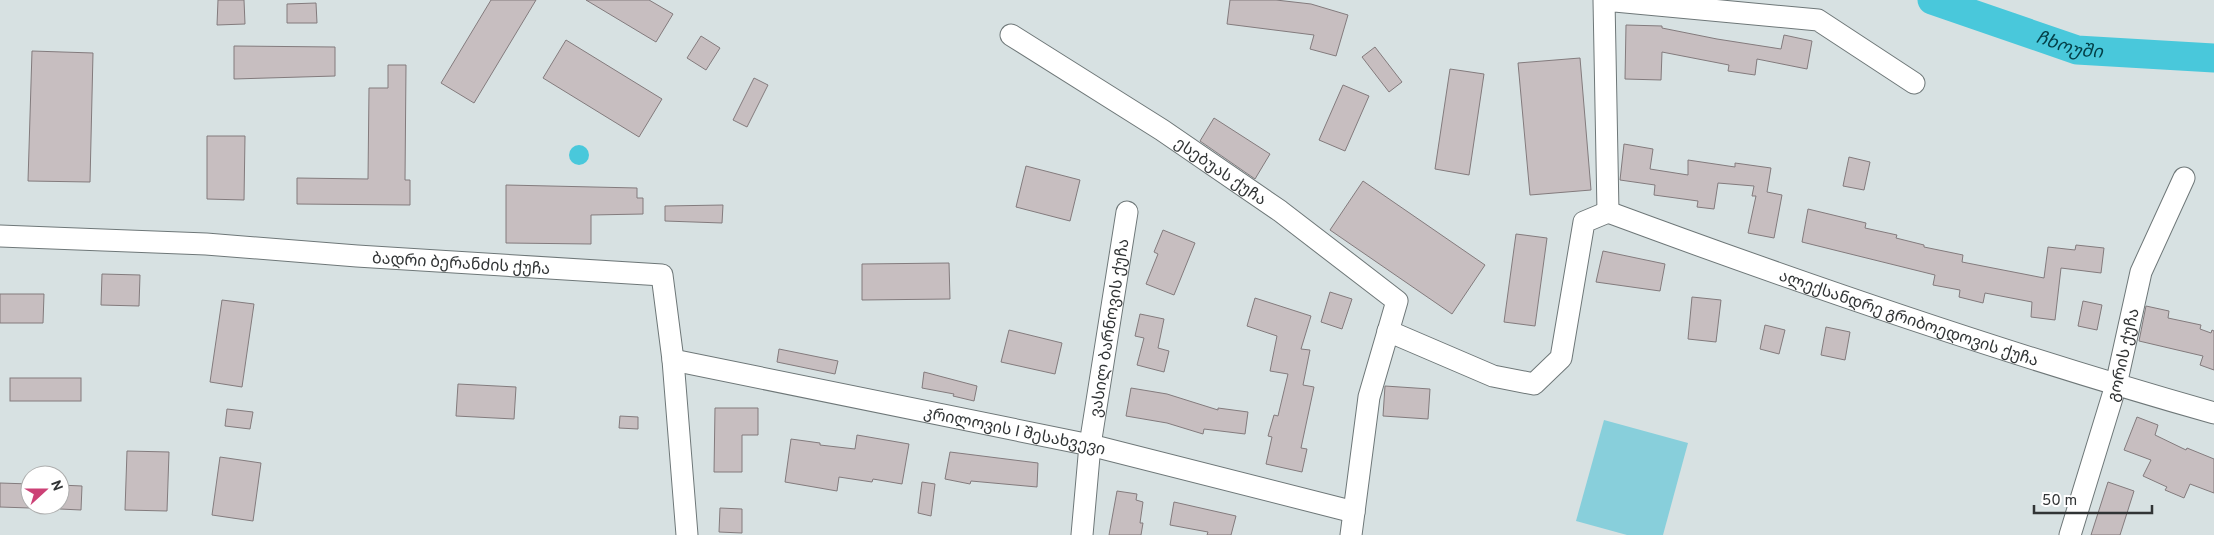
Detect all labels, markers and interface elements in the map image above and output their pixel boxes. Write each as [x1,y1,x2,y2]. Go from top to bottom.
water label: ჩხოუში [2033,27,2104,65]
street label: ესებუას ქუჩა [1170,134,1270,211]
street label: ვასილ ბარნოვის ქუჩა [1087,237,1135,419]
street label: ბადრი ბერანძის ქუჩა [371,249,551,280]
street label: ალექსანდრე გრიბოედოვის ქუჩა [1776,267,2041,372]
street label: გორის ქუჩა [2104,307,2145,404]
street label: კრილოვის I შესახვევი [922,403,1107,461]
north arrow [20,465,70,515]
text: N [46,478,65,494]
scale bar [2034,482,2152,514]
text: 50 m [2042,492,2077,511]

